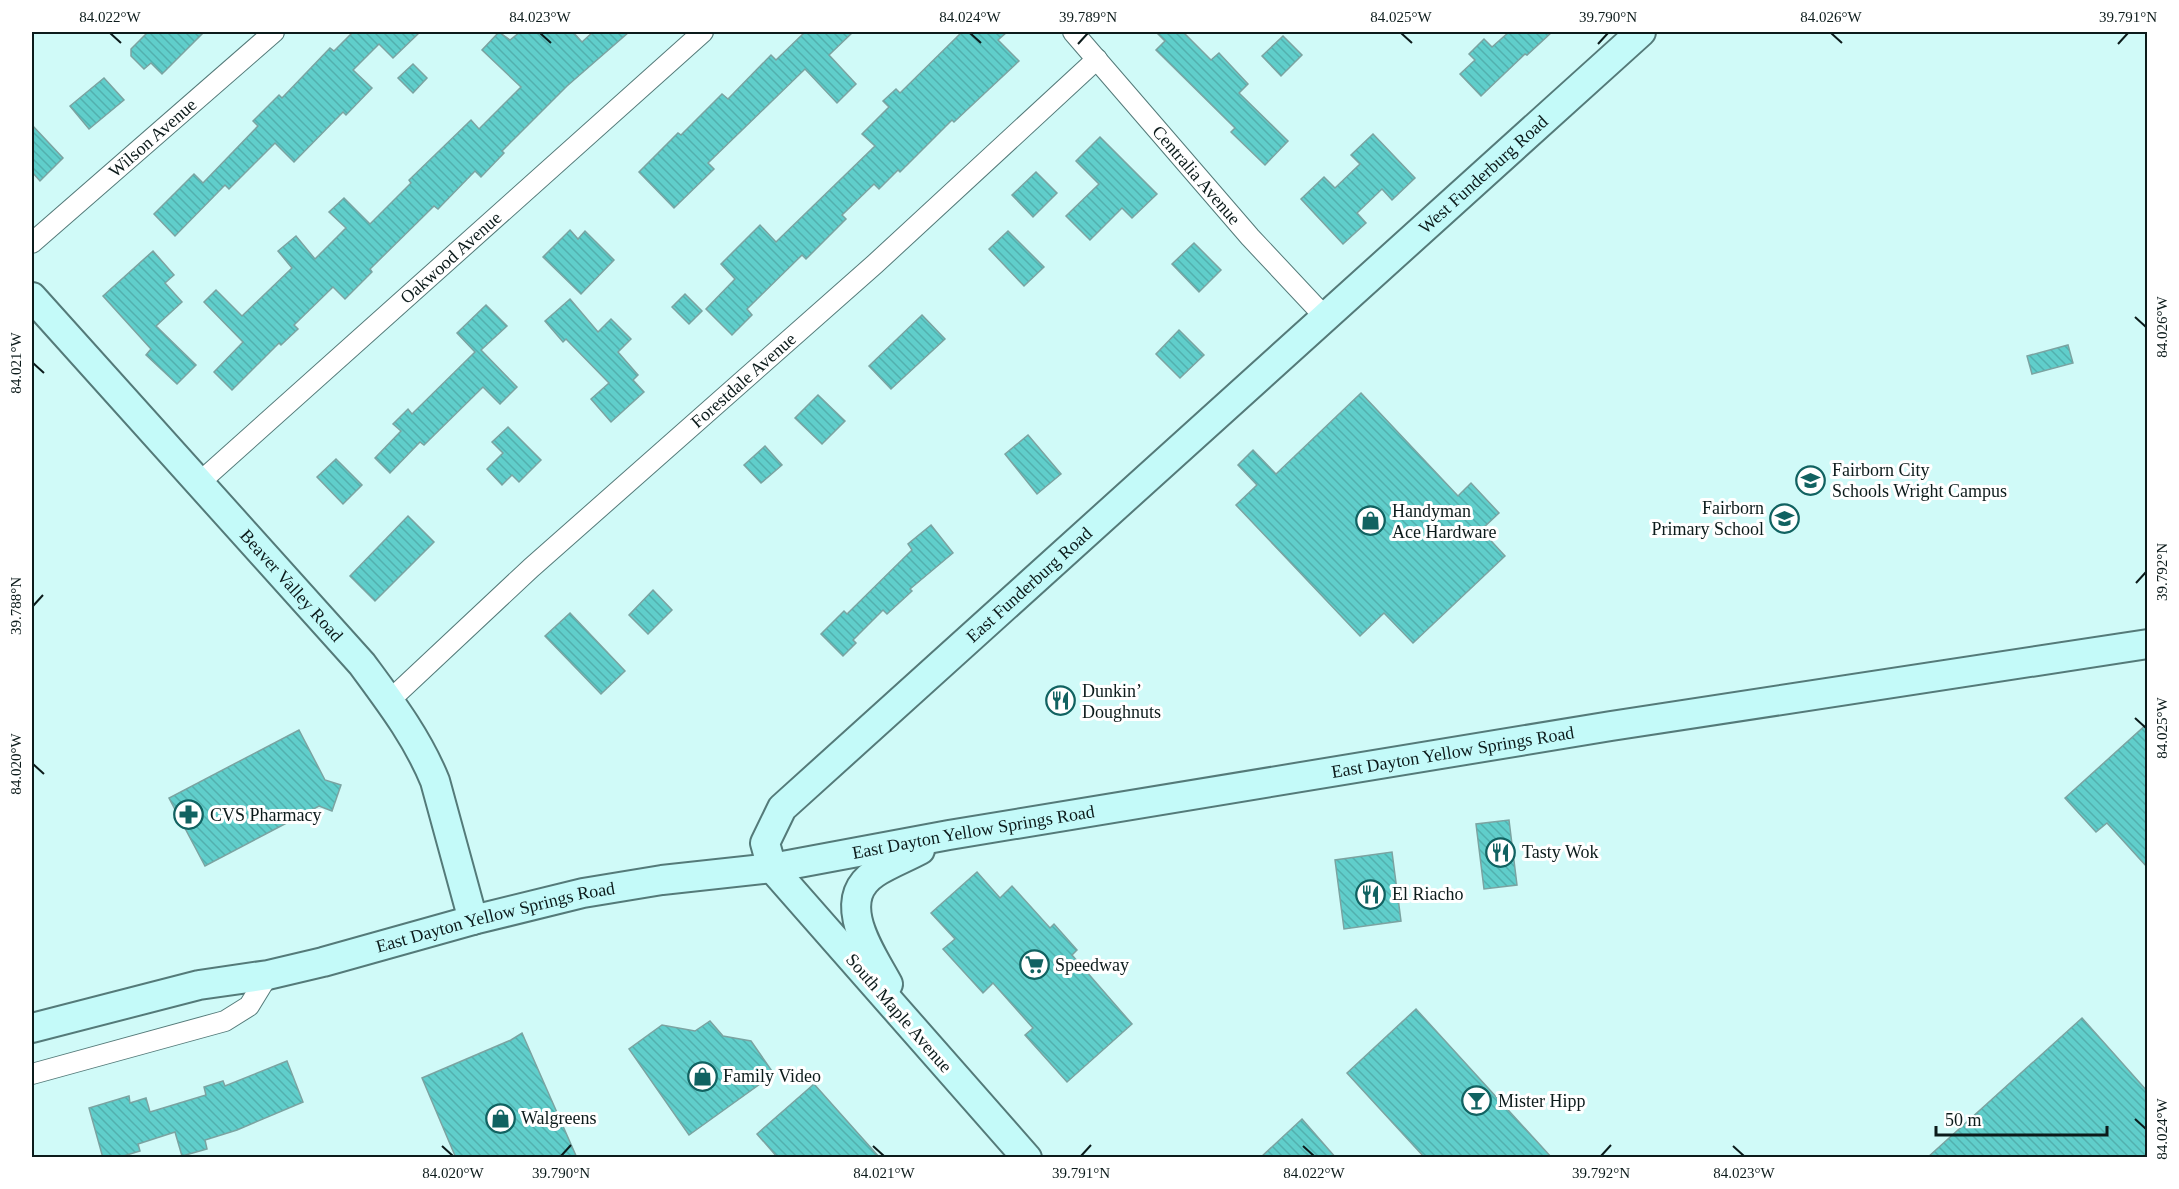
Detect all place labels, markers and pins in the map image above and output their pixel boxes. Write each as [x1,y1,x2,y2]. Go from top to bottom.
place label: Fairborn City Schools Wright Campus [1832,460,2007,501]
school or university icon: Fairborn City Schools Wright Campus [1795,464,1827,496]
place label: Fairborn Primary School [1652,498,1764,539]
place label: Handyman Ace Hardware [1392,501,1496,542]
school or university icon: Fairborn Primary School [1769,502,1801,534]
shop icon: Handyman Ace Hardware [1355,505,1387,537]
place label: Dunkin’ Doughnuts [1082,681,1161,722]
restaurant icon: Dunkin’ Doughnuts [1045,685,1077,717]
pharmacy icon: CVS Pharmacy [173,799,205,831]
place label: CVS Pharmacy [210,805,322,825]
restaurant icon: Tasty Wok [1485,836,1517,868]
place label: Tasty Wok [1522,842,1598,862]
restaurant icon: El Riacho [1355,878,1387,910]
place label: El Riacho [1392,884,1463,904]
supermarket icon: Speedway [1018,949,1050,981]
place label: Speedway [1055,955,1129,975]
shop icon: Family Video [686,1060,718,1092]
place label: Family Video [723,1066,821,1086]
bar icon: Mister Hipp [1461,1085,1493,1117]
place label: Mister Hipp [1498,1091,1586,1111]
shop icon: Walgreens [484,1102,516,1134]
place label: Walgreens [521,1108,597,1128]

